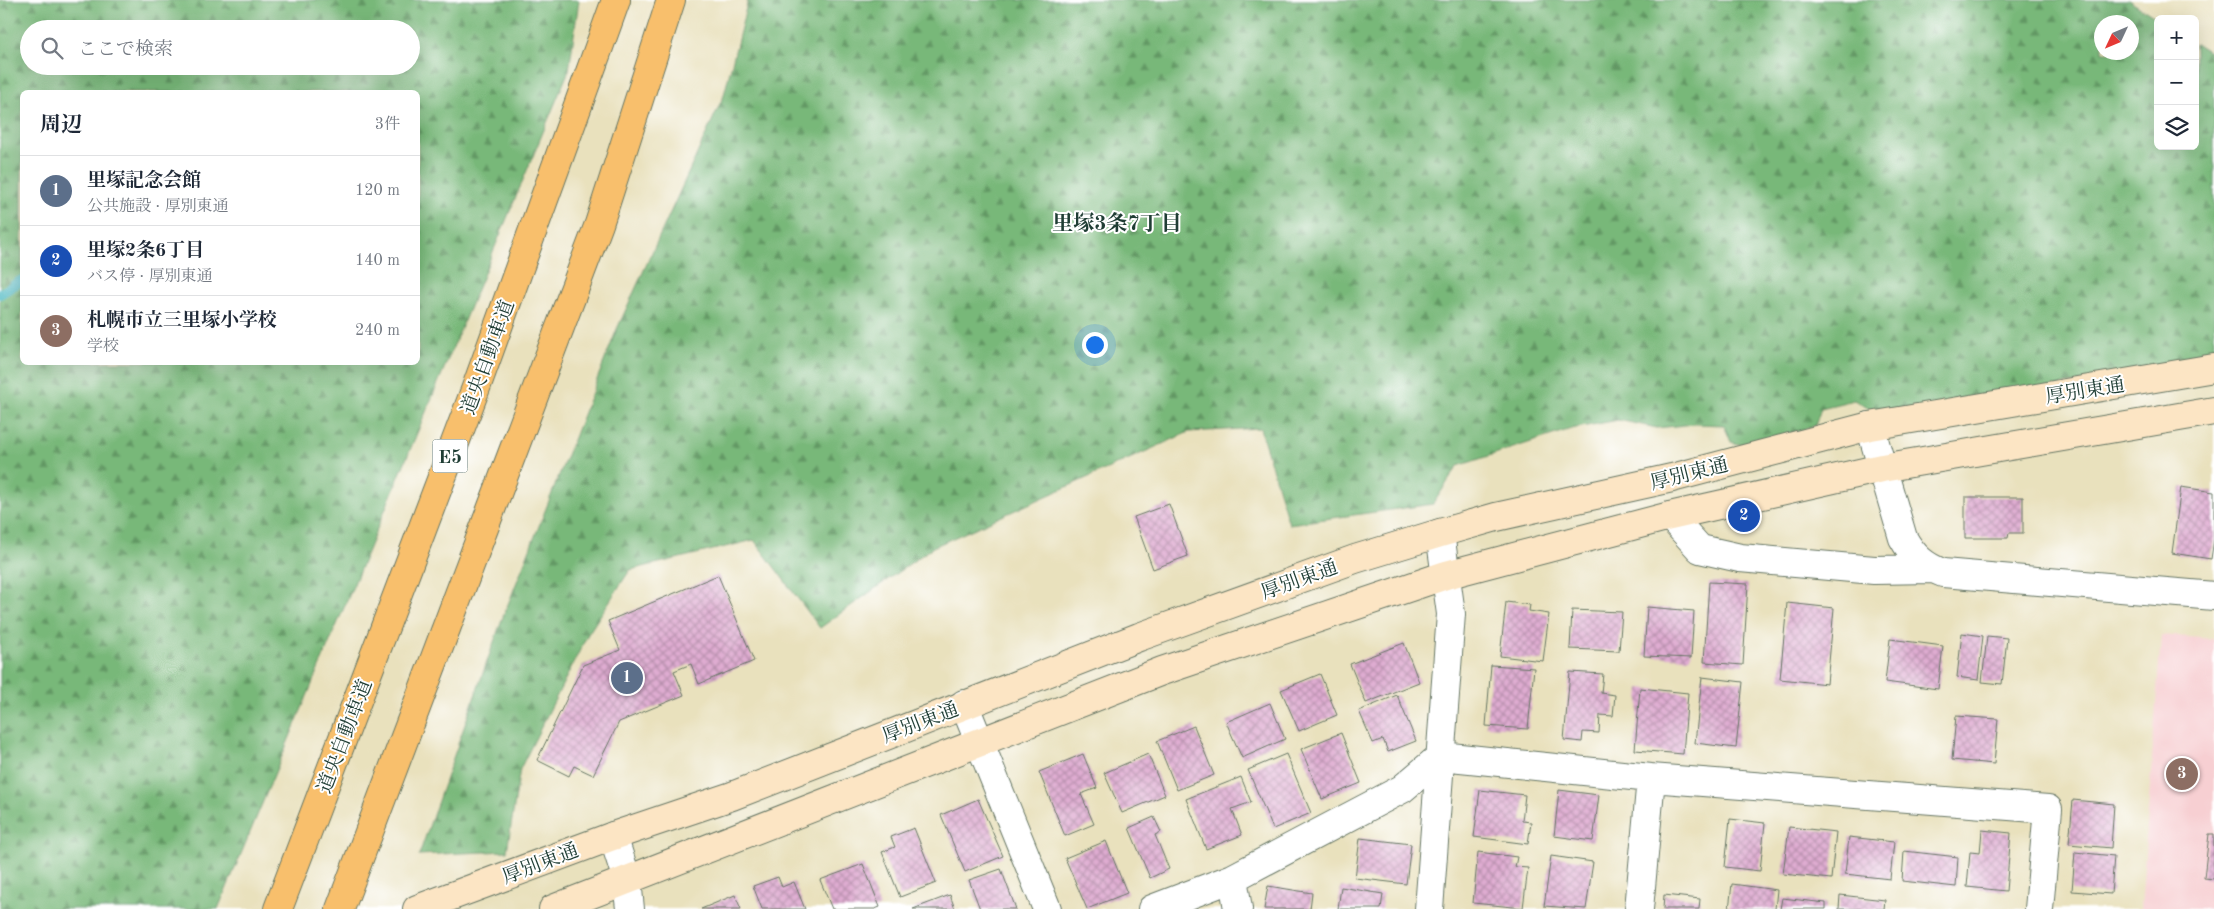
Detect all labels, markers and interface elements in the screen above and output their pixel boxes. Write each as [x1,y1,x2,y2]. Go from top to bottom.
north arrow [2094,15,2139,60]
map controls [2154,15,2199,150]
button: + [2154,15,2199,60]
search box [20,20,420,75]
icon: search [38,34,66,62]
text: ここで検索 [78,41,173,60]
button: − [2154,60,2199,105]
button: layers [2154,105,2199,150]
text: 周辺 [40,115,82,136]
text: 3件 [375,117,400,133]
text: 里塚記念会館 [87,172,201,191]
text: 1 [51,183,61,199]
text: 120 m [355,183,400,199]
text: 公共施設 · 厚別東通 [87,199,228,215]
district label: 里塚3条7丁目 [1052,212,1182,235]
text: 里塚2条6丁目 [87,242,204,261]
text: 2 [51,253,61,269]
text: 140 m [355,253,400,269]
text: バス停 · 厚別東通 [87,269,212,285]
street label: 道央自動車道 [457,297,519,417]
text: 札幌市立三里塚小学校 [87,312,277,331]
text: 3 [51,323,61,339]
text: 240 m [355,323,400,339]
your location [1082,332,1108,358]
text: 学校 [87,339,119,355]
street label: 厚別東通 [2044,374,2126,408]
road number: E5 [432,440,468,472]
street label: 厚別東通 [1648,454,1731,494]
pin: 2 [1728,497,1760,535]
street label: 厚別東通 [1258,556,1341,604]
pin: 1 [611,659,643,697]
street label: 道央自動車道 [313,676,377,796]
street label: 厚別東通 [879,698,962,748]
pin: 3 [2166,755,2198,793]
street label: 厚別東通 [499,839,582,889]

